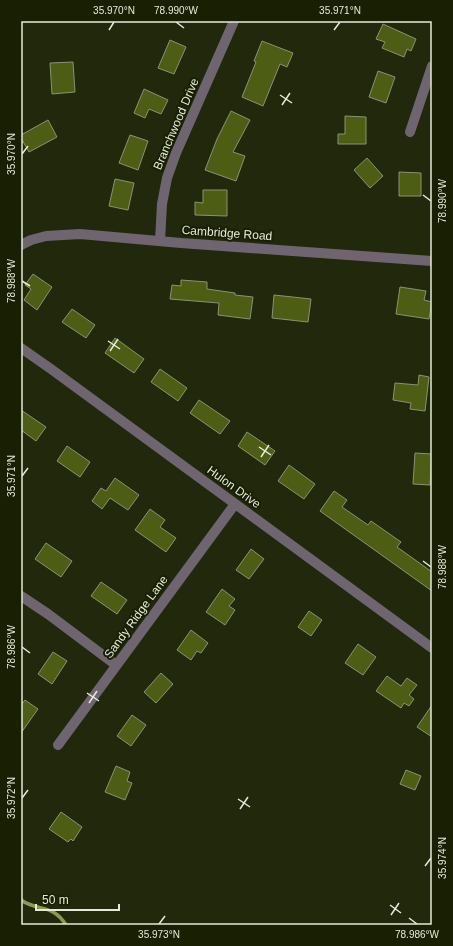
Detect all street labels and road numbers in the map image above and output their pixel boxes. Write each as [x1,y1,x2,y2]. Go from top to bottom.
street label: Branchwood Drive [150,76,202,172]
street label: Cambridge Road [181,223,273,243]
street label: Hulon Drive [205,463,264,511]
street label: Sandy Ridge Lane [101,573,171,661]

